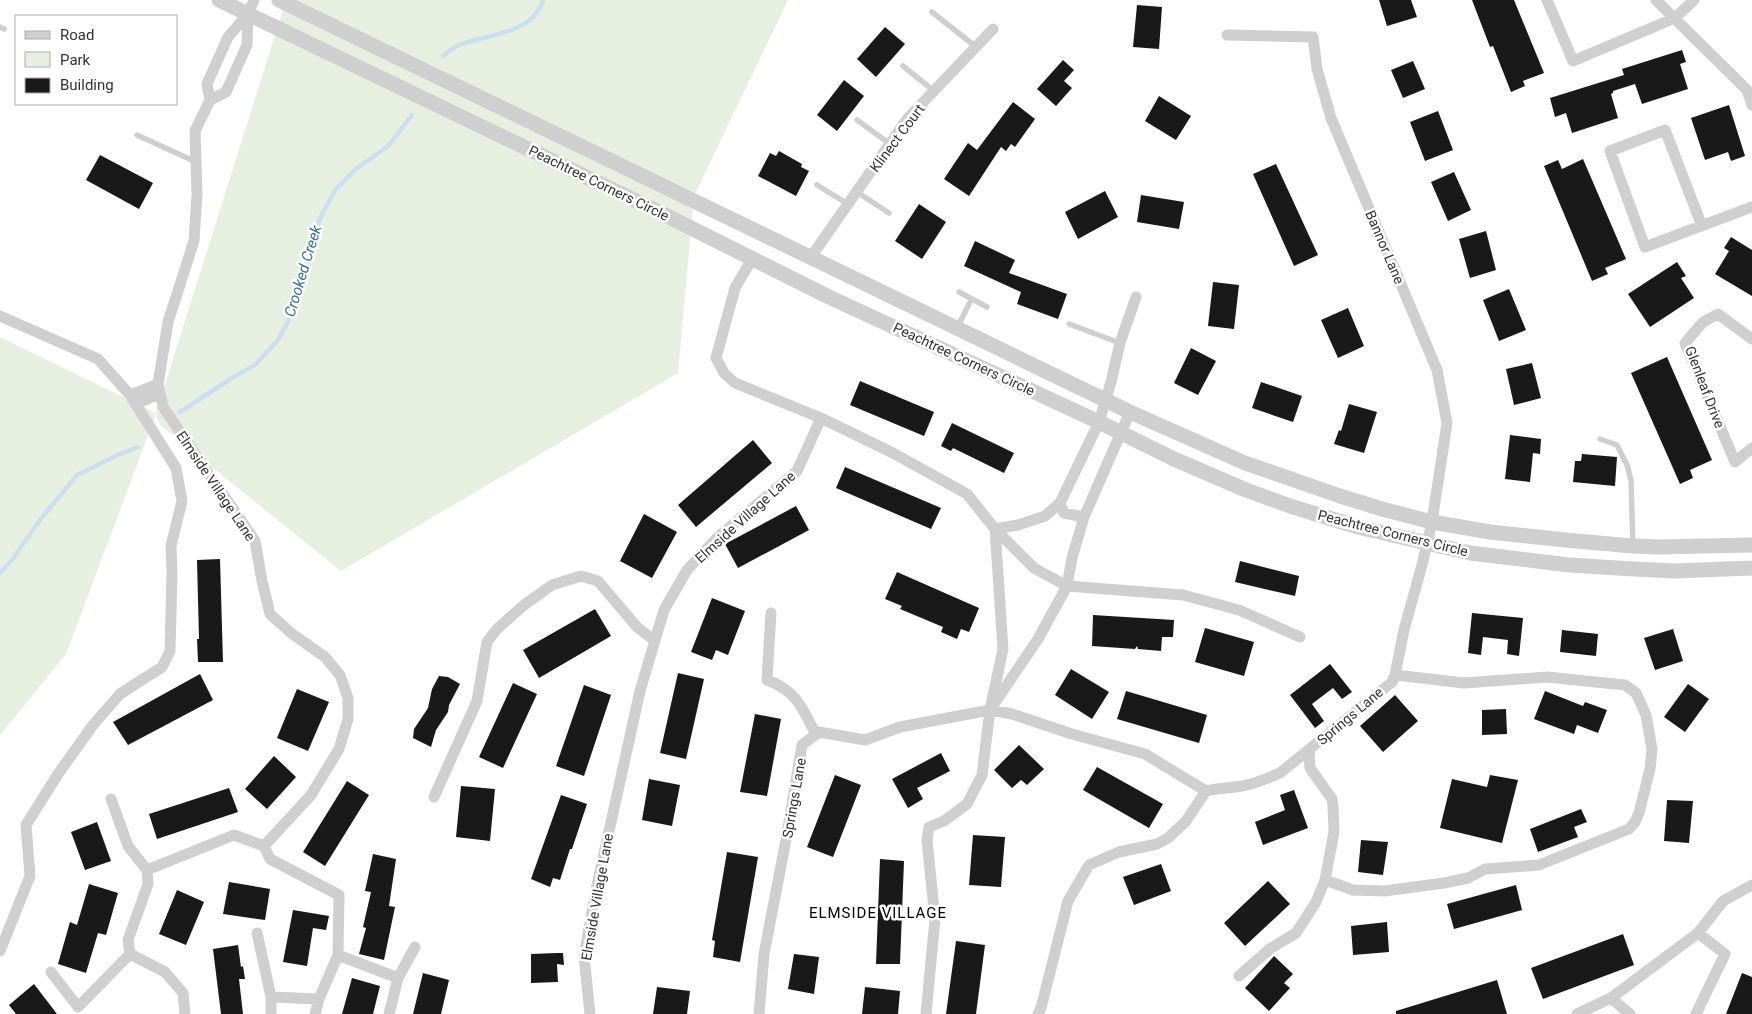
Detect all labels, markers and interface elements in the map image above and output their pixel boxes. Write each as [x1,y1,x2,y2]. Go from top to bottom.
legend [15,15,178,105]
text: Road [60,26,94,44]
text: Park [60,51,91,69]
text: Building [60,76,114,94]
street label: Klinect Court [866,101,928,175]
street label: Peachtree Corners Circle [526,142,672,224]
street label: Bannor Lane [1362,208,1408,286]
water label: Crooked Creek [281,222,326,319]
street label: Peachtree Corners Circle [891,319,1037,399]
street label: Glenleaf Drive [1682,344,1728,430]
street label: Elmside Village Lane [173,428,259,544]
street label: Elmside Village Lane [692,468,798,566]
street label: Peachtree Corners Circle [1316,507,1470,559]
street label: Springs Lane [1314,684,1386,748]
street label: Springs Lane [779,757,809,839]
street label: Elmside Village Lane [578,832,616,962]
district label: ELMSIDE VILLAGE [809,904,947,922]

